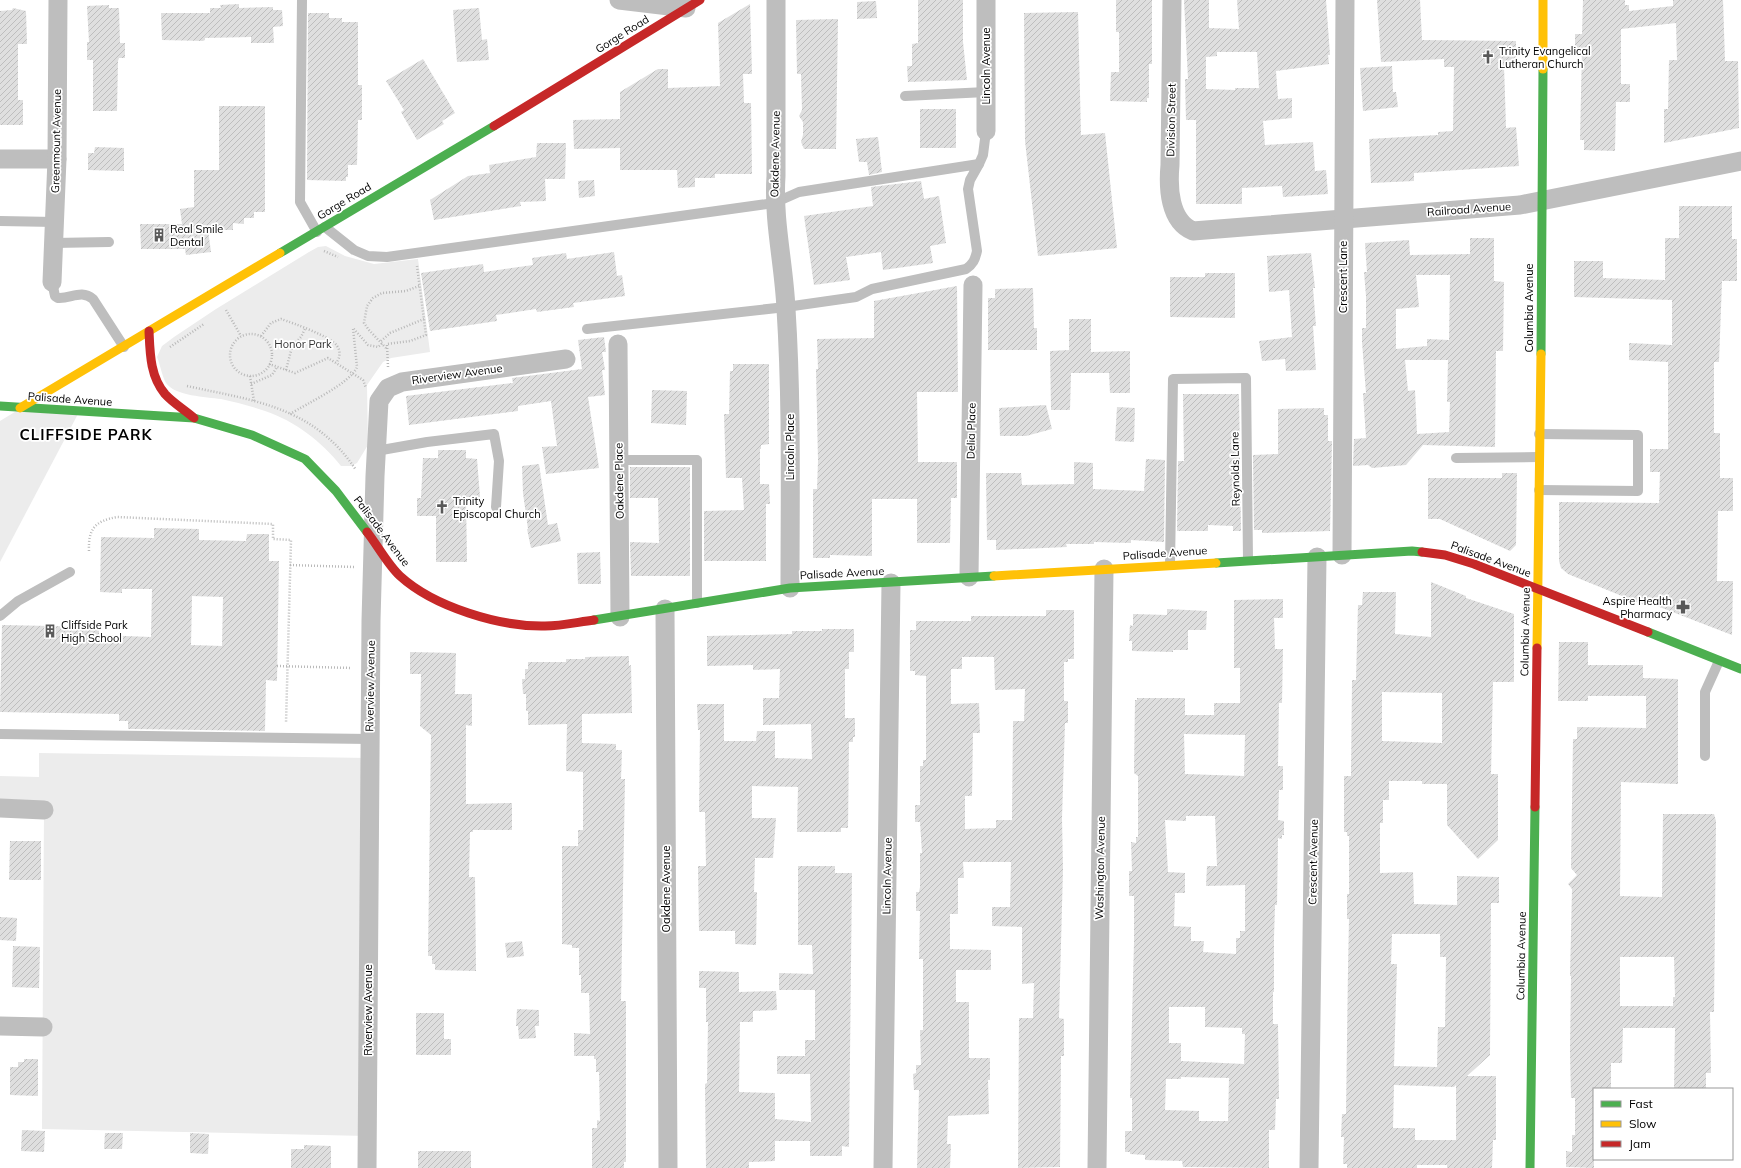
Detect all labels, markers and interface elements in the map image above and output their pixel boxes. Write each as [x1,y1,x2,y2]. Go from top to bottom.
street label: Gorge Road [593,12,651,56]
street label: Lincoln Avenue [979,28,993,104]
place label: Trinity Evangelical Lutheran Church [1499,44,1591,71]
church icon: Trinity Evangelical Lutheran Church [1480,49,1496,65]
street label: Division Street [1163,83,1179,157]
street label: Greenmount Avenue [48,89,64,193]
street label: Oakdene Avenue [767,110,783,198]
street label: Gorge Road [314,179,374,223]
street label: Railroad Avenue [1427,199,1511,219]
place label: Real Smile Dental [170,222,223,249]
building icon: Real Smile Dental [151,227,167,243]
street label: Crescent Lane [1336,241,1350,313]
street label: Columbia Avenue [1522,263,1536,353]
park label: Honor Park [274,337,332,351]
street label: Riverview Avenue [411,361,503,387]
street label: Palisade Avenue [27,389,113,409]
street label: Delia Place [964,403,978,459]
street label: Lincoln Place [783,414,797,480]
district label: CLIFFSIDE PARK [20,425,152,444]
street label: Reynolds Lane [1227,432,1243,506]
street label: Oakdene Place [611,443,627,519]
street label: Palisade Avenue [351,493,413,569]
place label: Trinity Episcopal Church [453,494,541,521]
church icon: Trinity Episcopal Church [434,499,450,515]
street label: Palisade Avenue [1449,538,1533,580]
street label: Palisade Avenue [1122,543,1208,563]
street label: Palisade Avenue [799,564,885,582]
street label: Columbia Avenue [1517,587,1533,677]
place label: Aspire Health Pharmacy [1603,594,1672,621]
pharmacy icon: Aspire Health Pharmacy [1675,599,1691,615]
place label: Cliffside Park High School [61,618,128,645]
building icon: Cliffside Park High School [42,623,58,639]
street label: Riverview Avenue [362,640,378,732]
street label: Washington Avenue [1092,816,1108,920]
street label: Crescent Avenue [1305,819,1321,905]
street label: Lincoln Avenue [879,837,895,915]
street label: Oakdene Avenue [659,846,673,932]
street label: Columbia Avenue [1513,911,1529,1001]
street label: Riverview Avenue [361,964,375,1056]
legend [1593,1088,1733,1160]
text: Fast [1629,1096,1653,1111]
text: Slow [1629,1116,1657,1131]
text: Jam [1629,1136,1651,1151]

